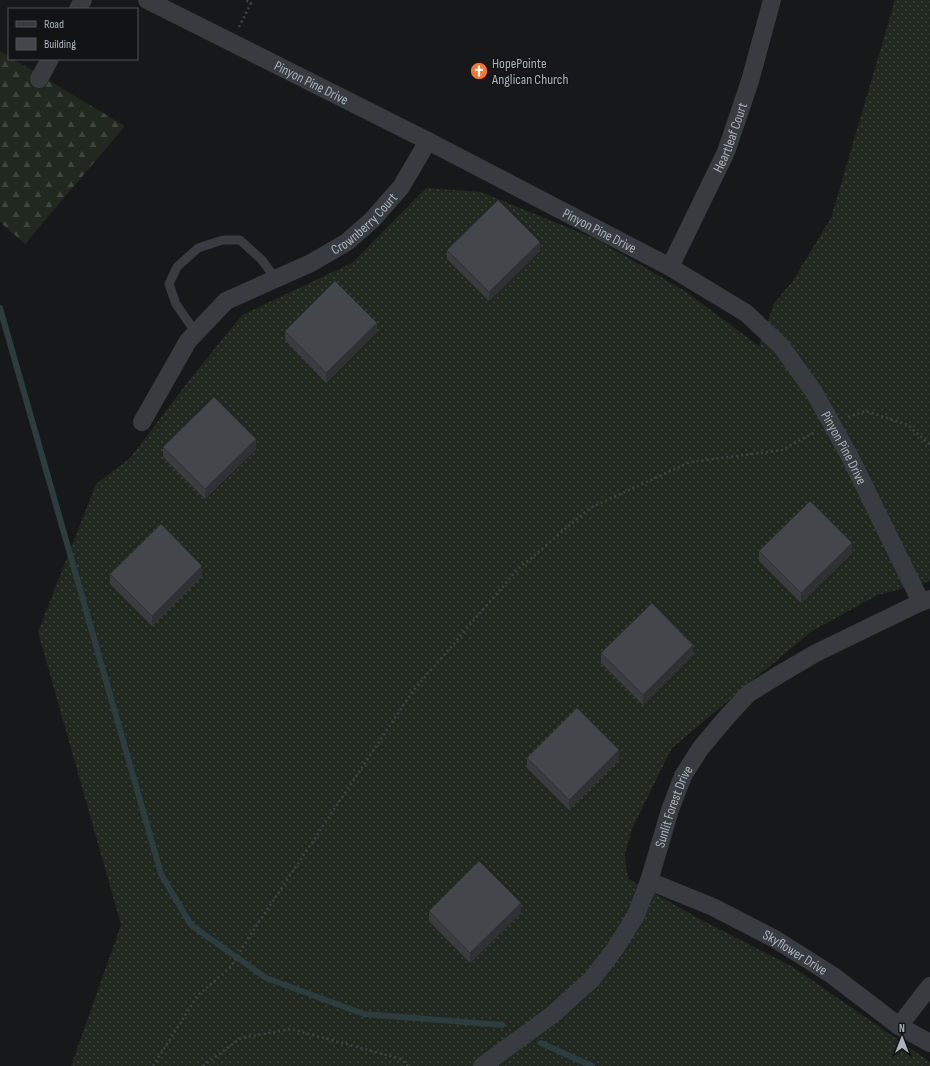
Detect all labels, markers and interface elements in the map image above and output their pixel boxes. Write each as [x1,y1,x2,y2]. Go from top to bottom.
legend [8,8,138,60]
text: Road [44,17,64,32]
text: Building [44,37,76,52]
place label: HopePointe Anglican Church [491,55,568,88]
street label: Pinyon Pine Drive [272,57,351,108]
church icon: HopePointe Anglican Church [469,61,489,81]
street label: Heartleaf Court [709,100,751,175]
street label: Crownberry Court [328,189,401,258]
street label: Pinyon Pine Drive [560,204,639,257]
street label: Pinyon Pine Drive [818,408,871,487]
street label: Sunlit Forest Drive [651,762,696,850]
street label: Skyflower Drive [760,926,831,979]
north arrow [882,1018,922,1058]
text: N [899,1022,905,1035]

